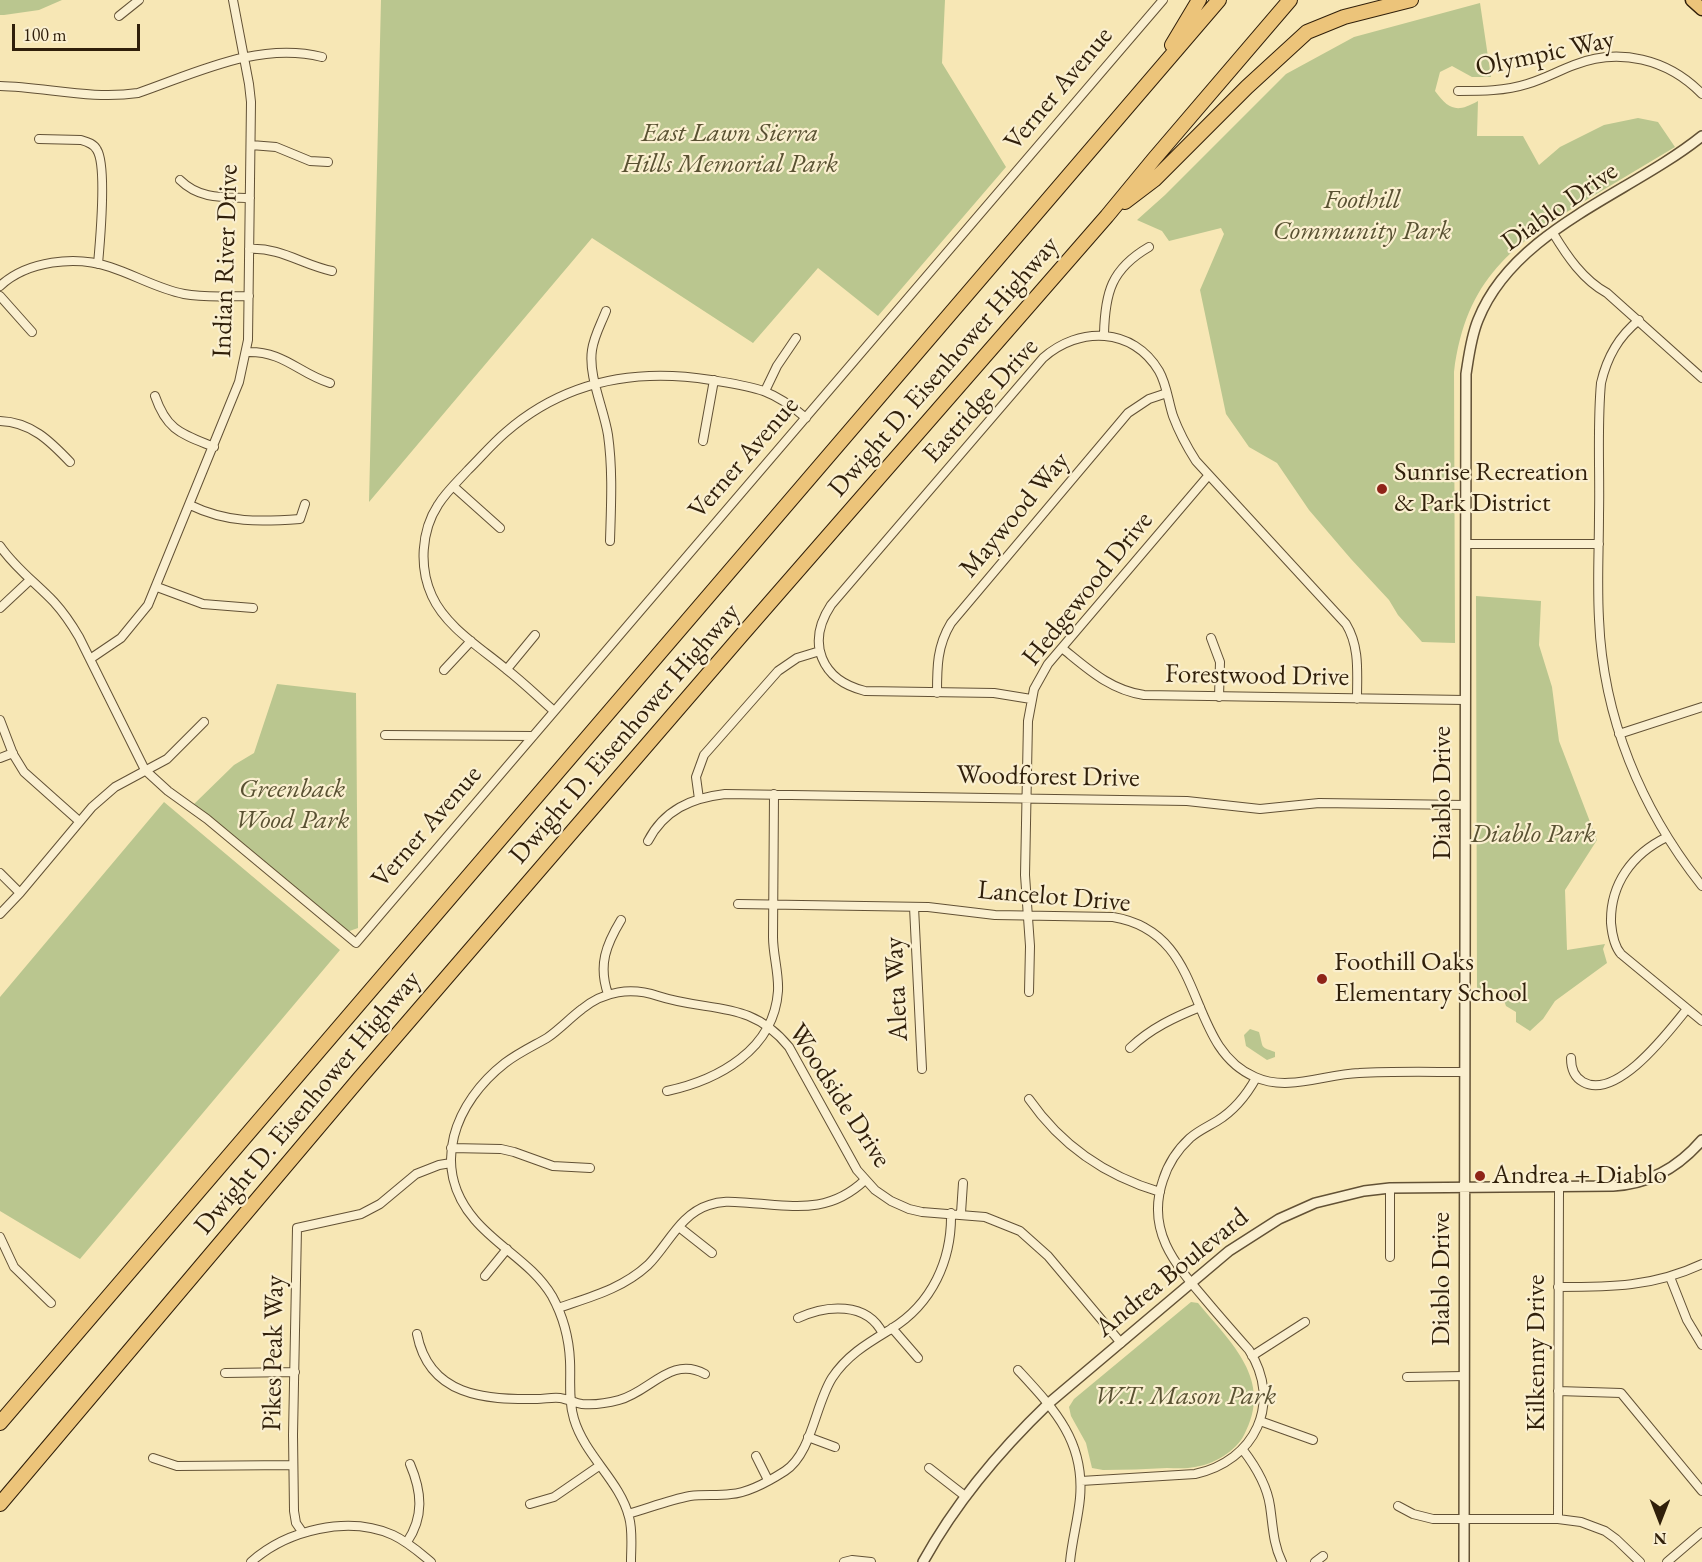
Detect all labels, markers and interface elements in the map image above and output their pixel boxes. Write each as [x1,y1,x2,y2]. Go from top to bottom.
scale bar [15,12,142,50]
street label: Verner Avenue [998,20,1120,158]
text: 100 m [23,23,67,46]
street label: Olympic Way [1473,23,1617,85]
park label: East Lawn Sierra Hills Memorial Park [622,118,838,181]
street label: Diablo Drive [1496,155,1624,259]
street label: Indian River Drive [206,164,246,358]
park label: Foothill Community Park [1273,185,1451,248]
street label: Dwight D. Eisenhower Highway [822,230,1066,504]
street label: Eastridge Drive [916,332,1046,470]
street label: Verner Avenue [682,390,806,526]
street label: Maywood Way [953,446,1077,584]
place label: Sunrise Recreation & Park District [1394,457,1588,520]
marker: Sunrise Recreation & Park District [1375,482,1389,496]
street label: Hedgewood Drive [1016,505,1160,673]
street label: Dwight D. Eisenhower Highway [503,597,747,871]
street label: Forestwood Drive [1165,658,1349,694]
street label: Diablo Drive [1427,726,1459,860]
street label: Verner Avenue [365,759,489,895]
street label: Woodforest Drive [956,759,1140,795]
park label: Greenback Wood Park [235,774,349,837]
park label: Diablo Park [1470,819,1596,851]
street label: Lancelot Drive [976,874,1132,920]
street label: Aleta Way [878,936,916,1042]
place label: Foothill Oaks Elementary School [1334,947,1528,1010]
street label: Dwight D. Eisenhower Highway [188,964,428,1242]
marker: Foothill Oaks Elementary School [1315,972,1329,986]
street label: Woodside Drive [780,1018,898,1174]
place label: Andrea + Diablo [1492,1160,1667,1192]
marker: Andrea + Diablo [1473,1169,1487,1183]
street label: Andrea Boulevard [1089,1201,1255,1345]
street label: Diablo Drive [1426,1212,1458,1346]
street label: Kilkenny Drive [1521,1274,1553,1432]
street label: Pikes Peak Way [256,1275,292,1431]
park label: W.T. Mason Park [1094,1381,1276,1413]
north arrow [1630,1490,1690,1550]
text: N [1654,1528,1666,1549]

